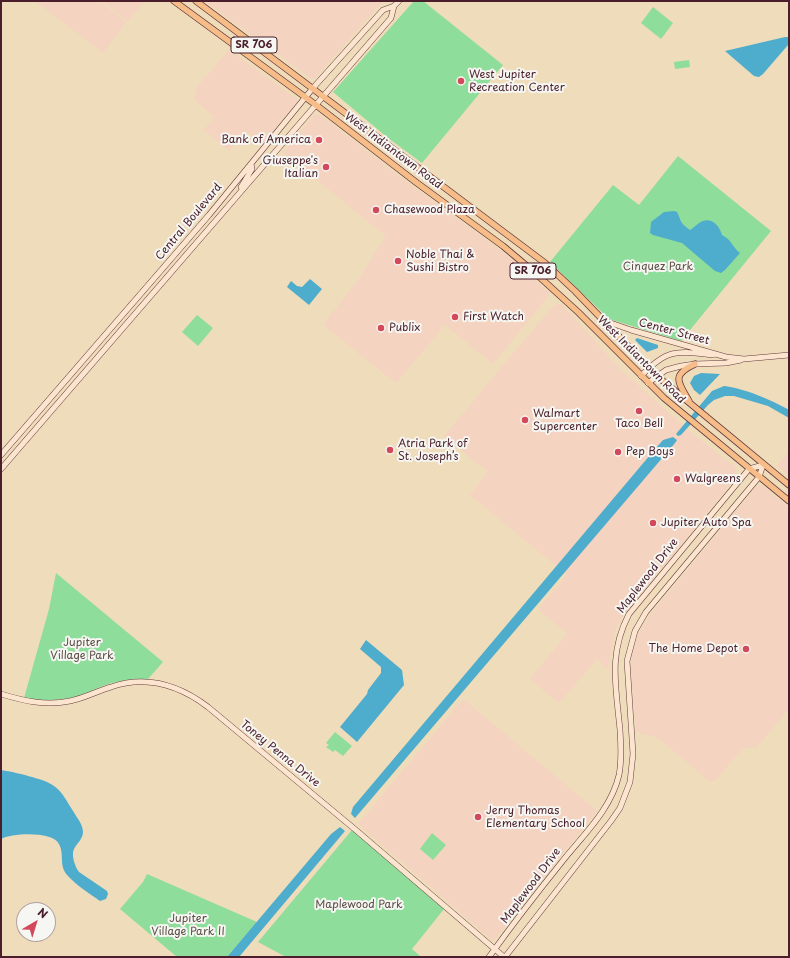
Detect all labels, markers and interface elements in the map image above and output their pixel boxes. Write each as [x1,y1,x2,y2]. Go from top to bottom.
road number: SR 706 [231,37,277,53]
place label: West Jupiter Recreation Center [469,68,565,94]
marker: West Jupiter Recreation Center [456,76,466,86]
street label: West Indiantown Road [342,110,444,192]
place label: Bank of America [221,133,311,147]
marker: Bank of America [314,135,324,145]
place label: Giuseppe's Italian [262,154,318,180]
marker: Giuseppe's Italian [321,162,331,172]
street label: Central Boulevard [153,181,225,263]
place label: Chasewood Plaza [384,203,475,217]
marker: Chasewood Plaza [371,205,381,215]
place label: Noble Thai & Sushi Bistro [406,248,475,274]
marker: Noble Thai & Sushi Bistro [393,256,403,266]
park label: Cinquez Park [623,260,693,274]
road number: SR 706 [510,263,556,279]
place label: First Watch [463,310,524,324]
marker: First Watch [450,312,460,322]
street label: West Indiantown Road [594,313,688,407]
street label: Center Street [637,316,711,348]
place label: Publix [389,321,420,335]
marker: Publix [376,323,386,333]
marker: Taco Bell [634,406,644,416]
place label: Walmart Supercenter [533,407,597,433]
marker: Walmart Supercenter [520,415,530,425]
place label: Taco Bell [615,417,663,431]
place label: Atria Park of St. Joseph’s [398,437,467,463]
marker: Atria Park of St. Joseph’s [385,445,395,455]
place label: Pep Boys [626,445,674,459]
marker: Pep Boys [613,447,623,457]
place label: Walgreens [685,472,741,486]
marker: Walgreens [672,474,682,484]
place label: Jupiter Auto Spa [661,516,751,530]
marker: Jupiter Auto Spa [648,518,658,528]
street label: Maplewood Drive [615,536,681,616]
park label: Jupiter Village Park [50,636,114,662]
place label: The Home Depot [649,642,738,656]
marker: The Home Depot [741,644,751,654]
street label: Toney Penna Drive [238,718,322,790]
place label: Jerry Thomas Elementary School [486,804,585,830]
marker: Jerry Thomas Elementary School [473,812,483,822]
street label: Maplewood Drive [498,846,564,926]
park label: Maplewood Park [315,898,403,912]
north arrow [16,902,56,942]
text: N [34,904,52,922]
park label: Jupiter Village Park II [151,912,225,938]

